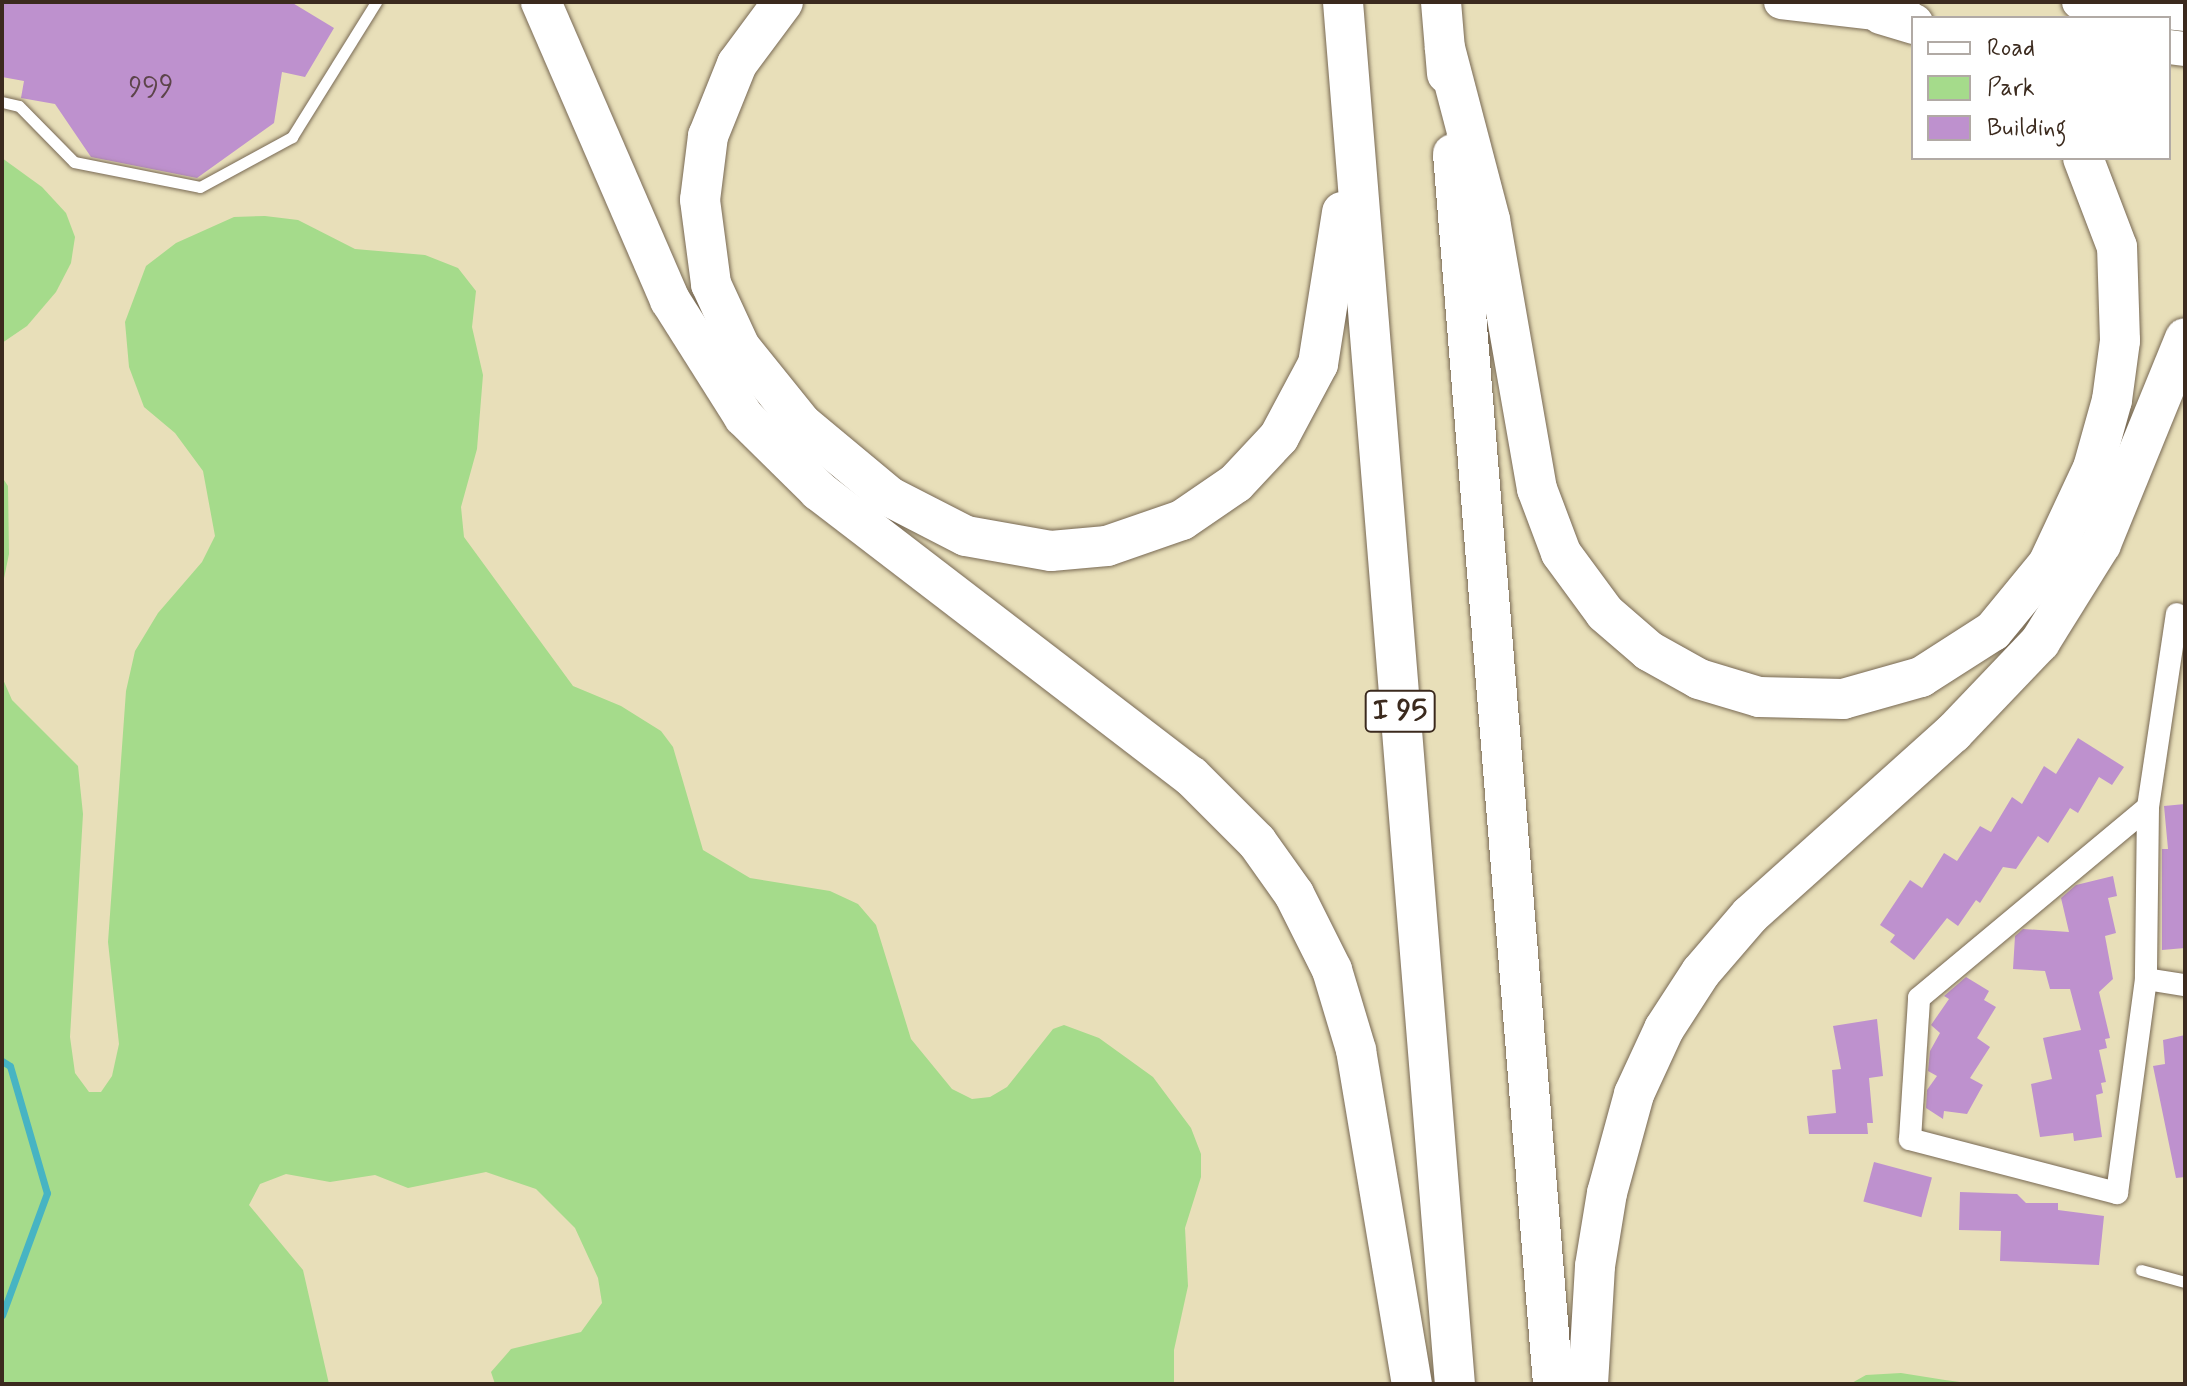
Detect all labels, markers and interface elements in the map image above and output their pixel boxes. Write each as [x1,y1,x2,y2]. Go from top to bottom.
legend [1911,16,2171,160]
text: Road [1987,33,2035,64]
house number: 999 [128,72,174,106]
text: Park [1987,73,2035,104]
text: Building [1987,113,2067,144]
road number: I 95 [1364,685,1436,737]

